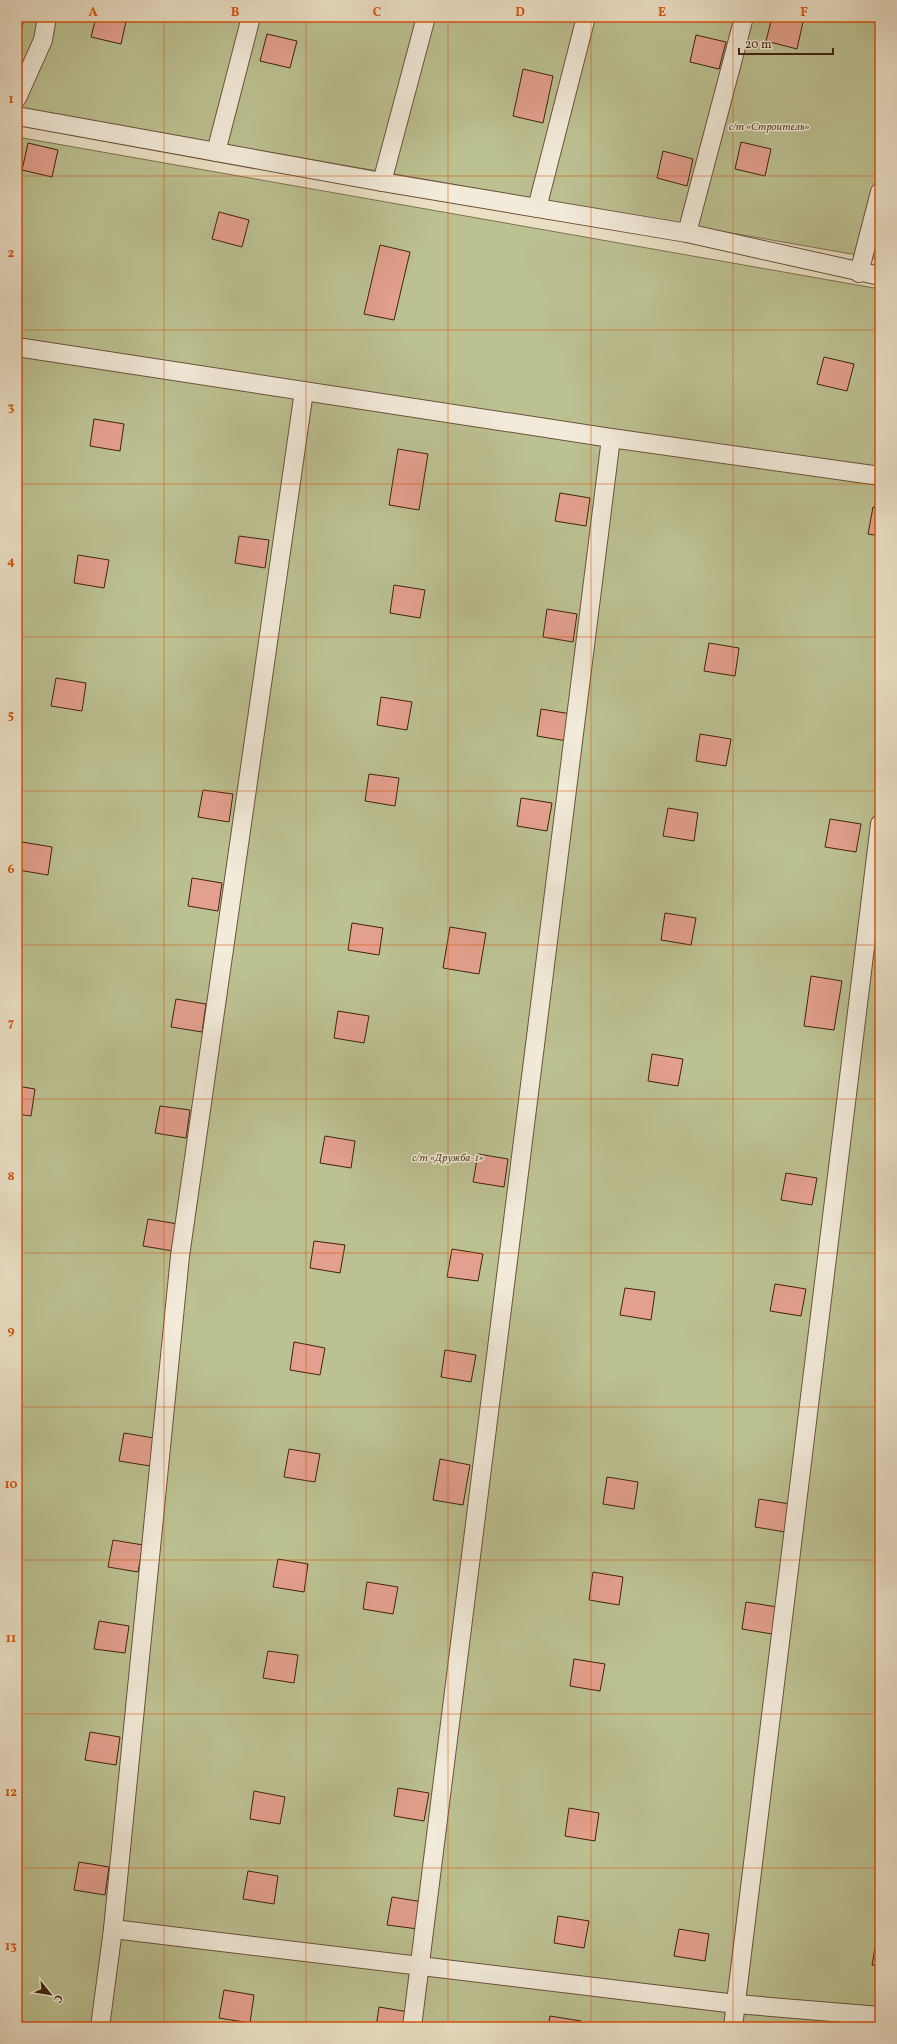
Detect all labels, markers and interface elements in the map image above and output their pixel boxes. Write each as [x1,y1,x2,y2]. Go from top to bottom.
text: A [88,4,98,22]
text: B [231,4,240,22]
text: C [373,4,381,22]
text: D [515,4,525,22]
text: E [658,4,666,22]
text: F [800,4,808,22]
scale bar [739,30,833,56]
text: 20 m [745,37,772,53]
text: 1 [8,91,14,109]
park label: с/т «Строитель» [729,120,809,135]
text: 2 [8,245,15,263]
text: 3 [8,399,15,417]
text: 4 [7,553,15,571]
text: 5 [8,707,14,725]
text: 6 [7,861,15,879]
text: 7 [8,1015,14,1033]
park label: с/т «Дружба-1» [412,1151,484,1166]
text: 8 [7,1168,15,1186]
text: 9 [7,1322,15,1340]
text: 10 [4,1476,18,1494]
text: 11 [6,1630,16,1648]
text: 12 [5,1784,17,1802]
text: 13 [5,1938,17,1956]
north arrow [30,1974,70,2014]
text: С [49,1991,66,2005]

